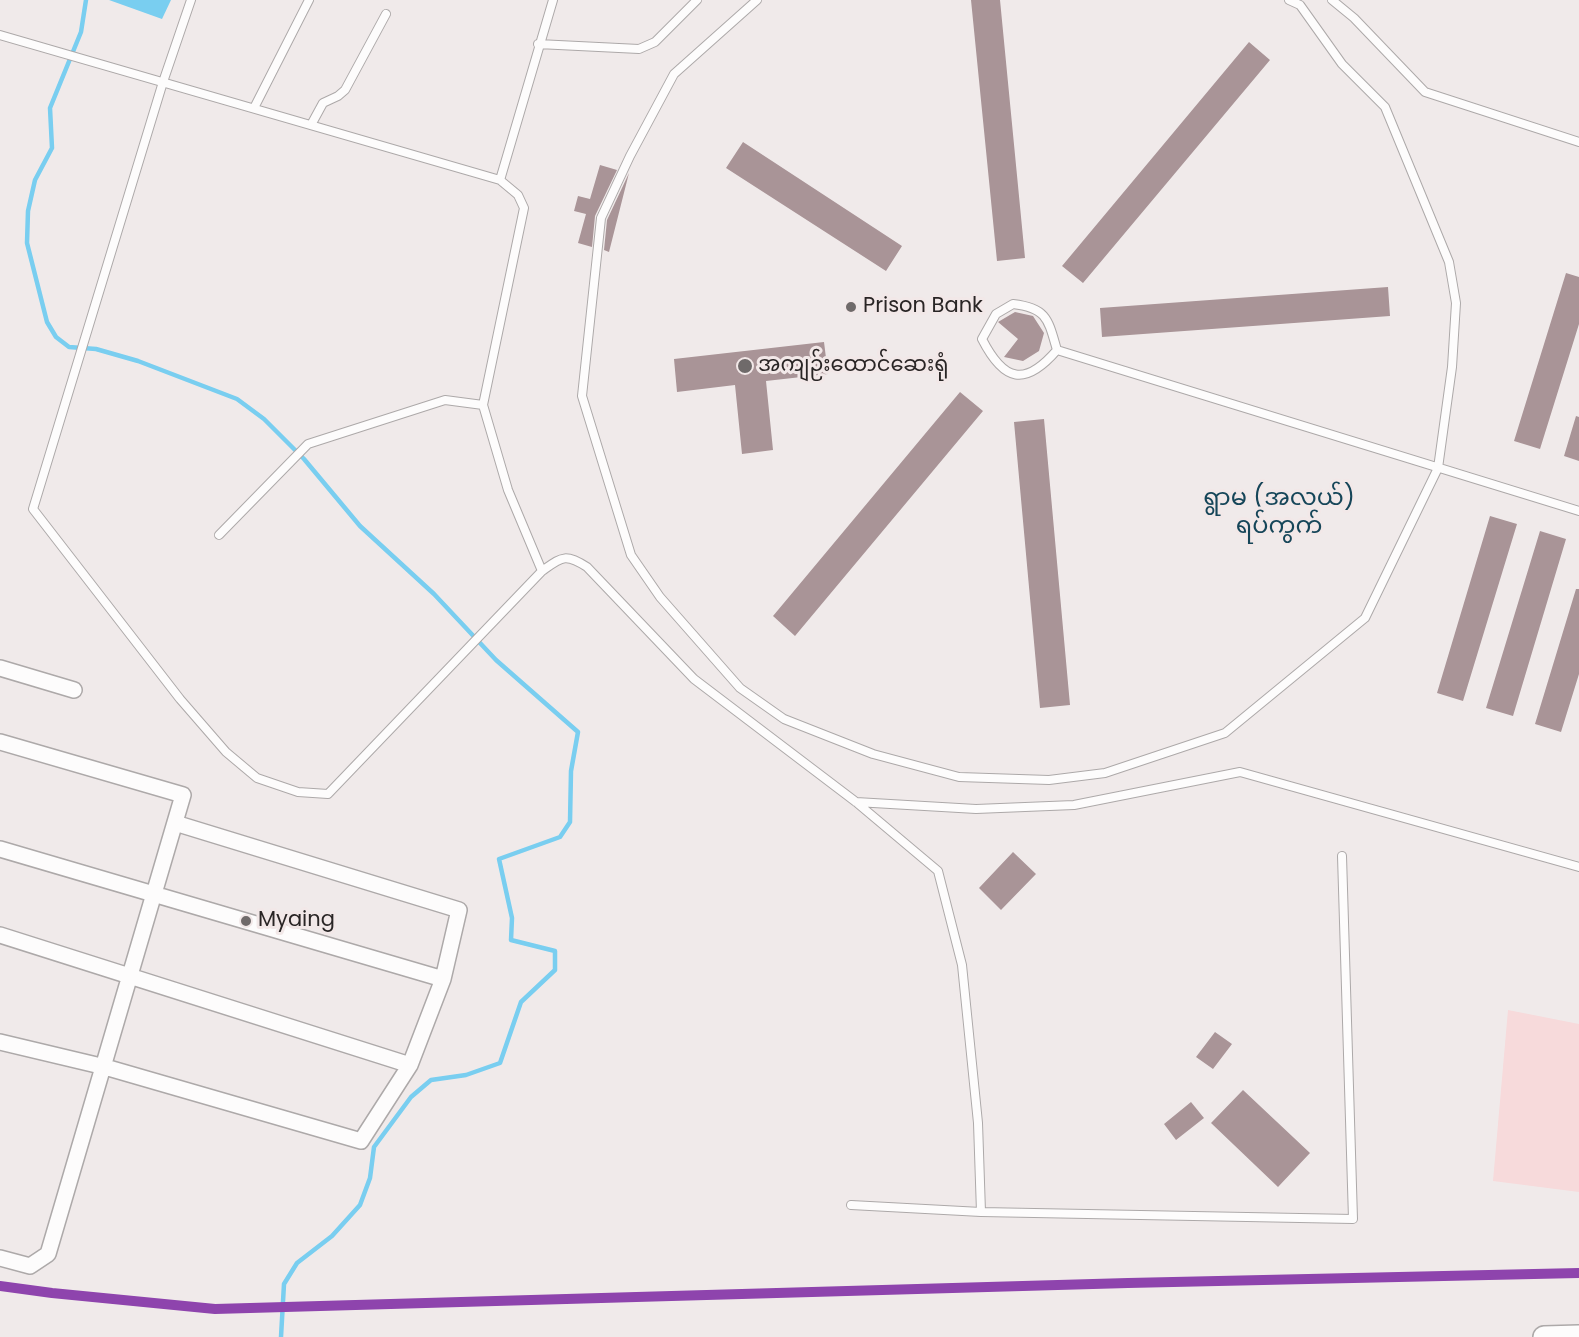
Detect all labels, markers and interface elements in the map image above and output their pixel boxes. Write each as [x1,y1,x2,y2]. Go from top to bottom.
place label: Prison Bank [863,294,983,320]
marker: Prison Bank [844,300,858,314]
place label: အကျဉ်းထောင်ဆေးရုံ [758,353,949,379]
marker: အကျဉ်းထောင်ဆေးရုံ [736,357,754,375]
district label: ရွာမ (အလယ်) ရပ်ကွက် [1203,485,1355,541]
place label: Myaing [258,908,335,934]
marker: Myaing [239,914,253,928]

